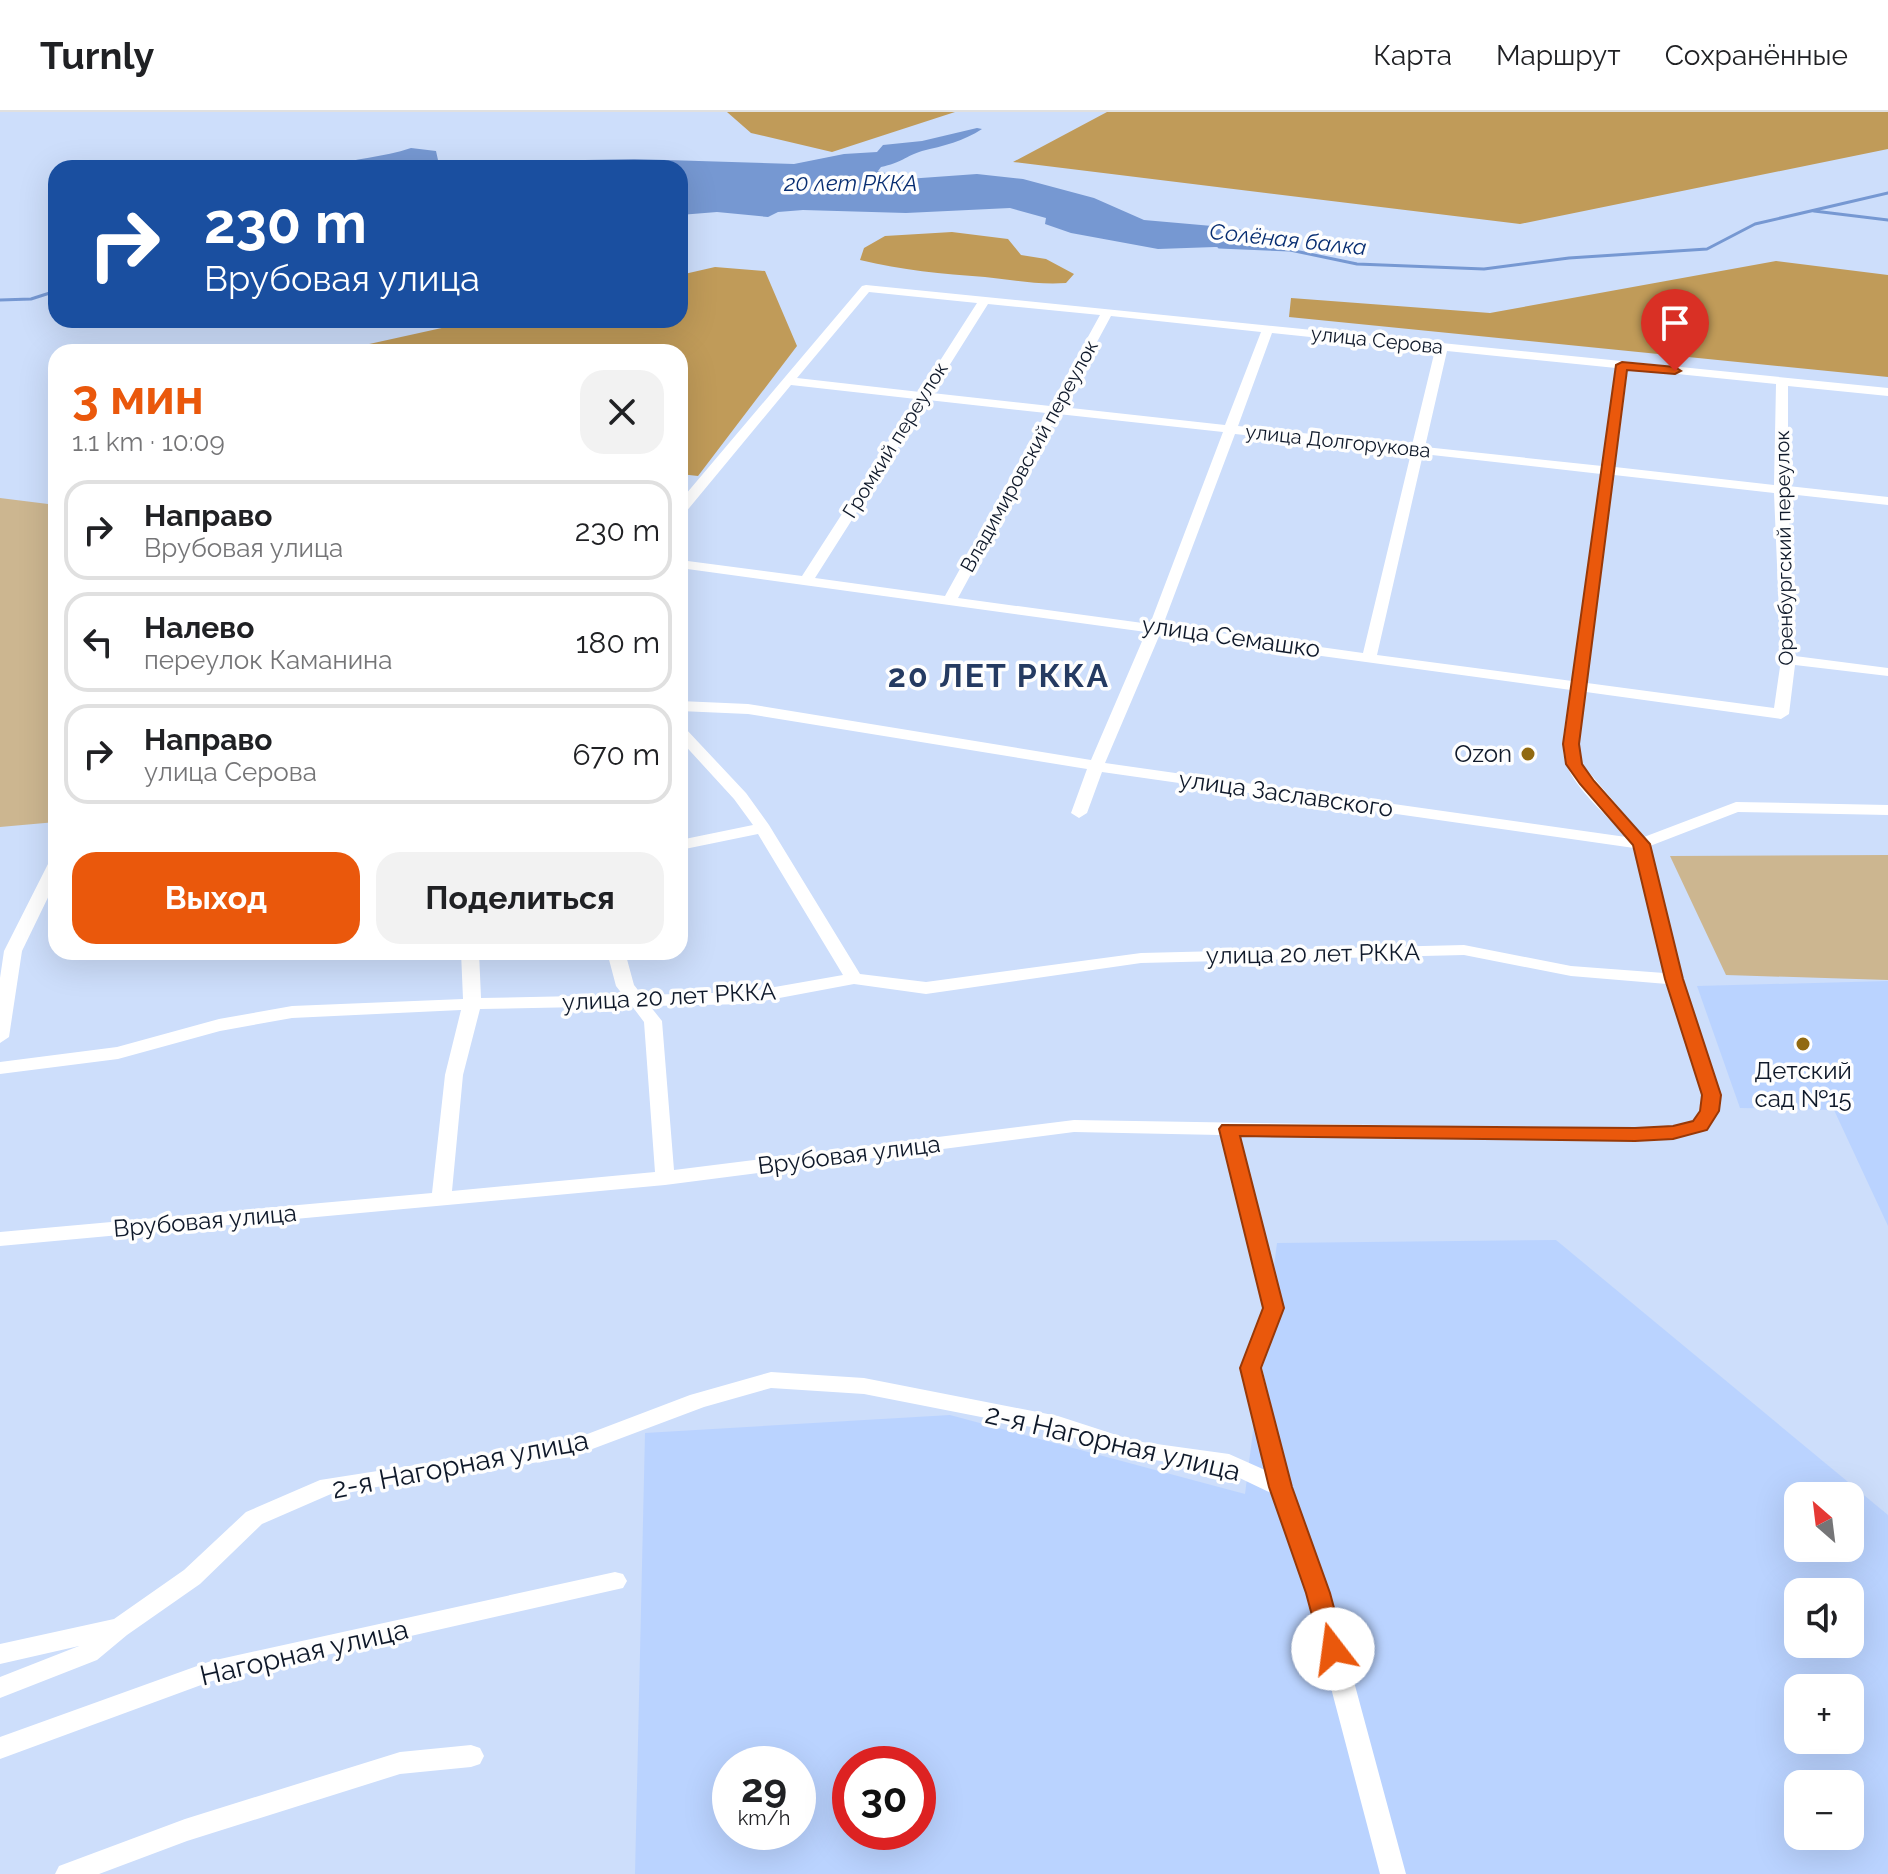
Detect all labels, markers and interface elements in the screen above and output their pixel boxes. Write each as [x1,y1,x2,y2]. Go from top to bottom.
text: Turnly [40,33,154,78]
text: Карта [1373,39,1452,72]
text: Маршрут [1496,39,1621,72]
text: Сохранённые [1665,39,1848,72]
water label: 20 лет РККА [783,170,918,196]
text: 230 m [204,190,367,256]
icon: right [72,192,176,296]
water label: Солёная балка [1208,218,1368,260]
text: Врубовая улица [204,257,480,299]
pin [1641,289,1709,371]
icon: arrive [1653,301,1697,345]
street label: улица Серова [1310,321,1444,359]
street label: Владимировский переулок [955,336,1103,576]
street label: Громкий переулок [837,358,953,522]
text: 3 мин [72,369,204,425]
button: close [580,370,664,454]
street label: улица Долгорукова [1244,419,1432,463]
text: 1.1 km · 10:09 [72,427,225,457]
street label: Оренбургский переулок [1770,430,1798,666]
text: Направо [144,498,273,533]
icon: right [76,508,120,552]
text: 230 m [575,513,660,548]
text: Врубовая улица [144,533,343,563]
text: Налево [144,610,254,645]
street label: улица Семашко [1140,610,1322,663]
icon: left [76,620,120,664]
text: 180 m [576,625,660,660]
text: переулок Каманина [144,645,392,675]
district label: 20 ЛЕТ РККА [888,657,1110,694]
text: Направо [144,722,273,757]
icon: right [76,732,120,776]
text: 670 m [572,737,660,772]
place label: Ozon [1454,739,1512,768]
marker: Ozon [1519,745,1537,763]
text: улица Серова [144,757,317,787]
street label: улица Заславского [1177,764,1395,823]
button: Выход [72,852,360,944]
button: Поделиться [376,852,664,944]
street label: улица 20 лет РККА [1206,937,1420,970]
street label: улица 20 лет РККА [561,976,777,1017]
marker: Детский сад №15 [1794,1035,1812,1053]
place label: Детский сад №15 [1754,1056,1852,1113]
street label: Врубовая улица [756,1129,942,1180]
street label: Врубовая улица [112,1198,298,1243]
street label: 2-я Нагорная улица [982,1397,1244,1488]
street label: 2-я Нагорная улица [329,1423,591,1506]
north arrow [1784,1482,1864,1562]
map controls [1784,1482,1864,1850]
button: sound [1784,1578,1864,1658]
position arrow [1291,1607,1375,1691]
street label: Нагорная улица [197,1612,411,1692]
button: + [1784,1674,1864,1754]
speed limit sign: 30 [832,1746,936,1850]
text: 29 [741,1764,787,1811]
button: − [1784,1770,1864,1850]
text: km/h [738,1806,790,1830]

